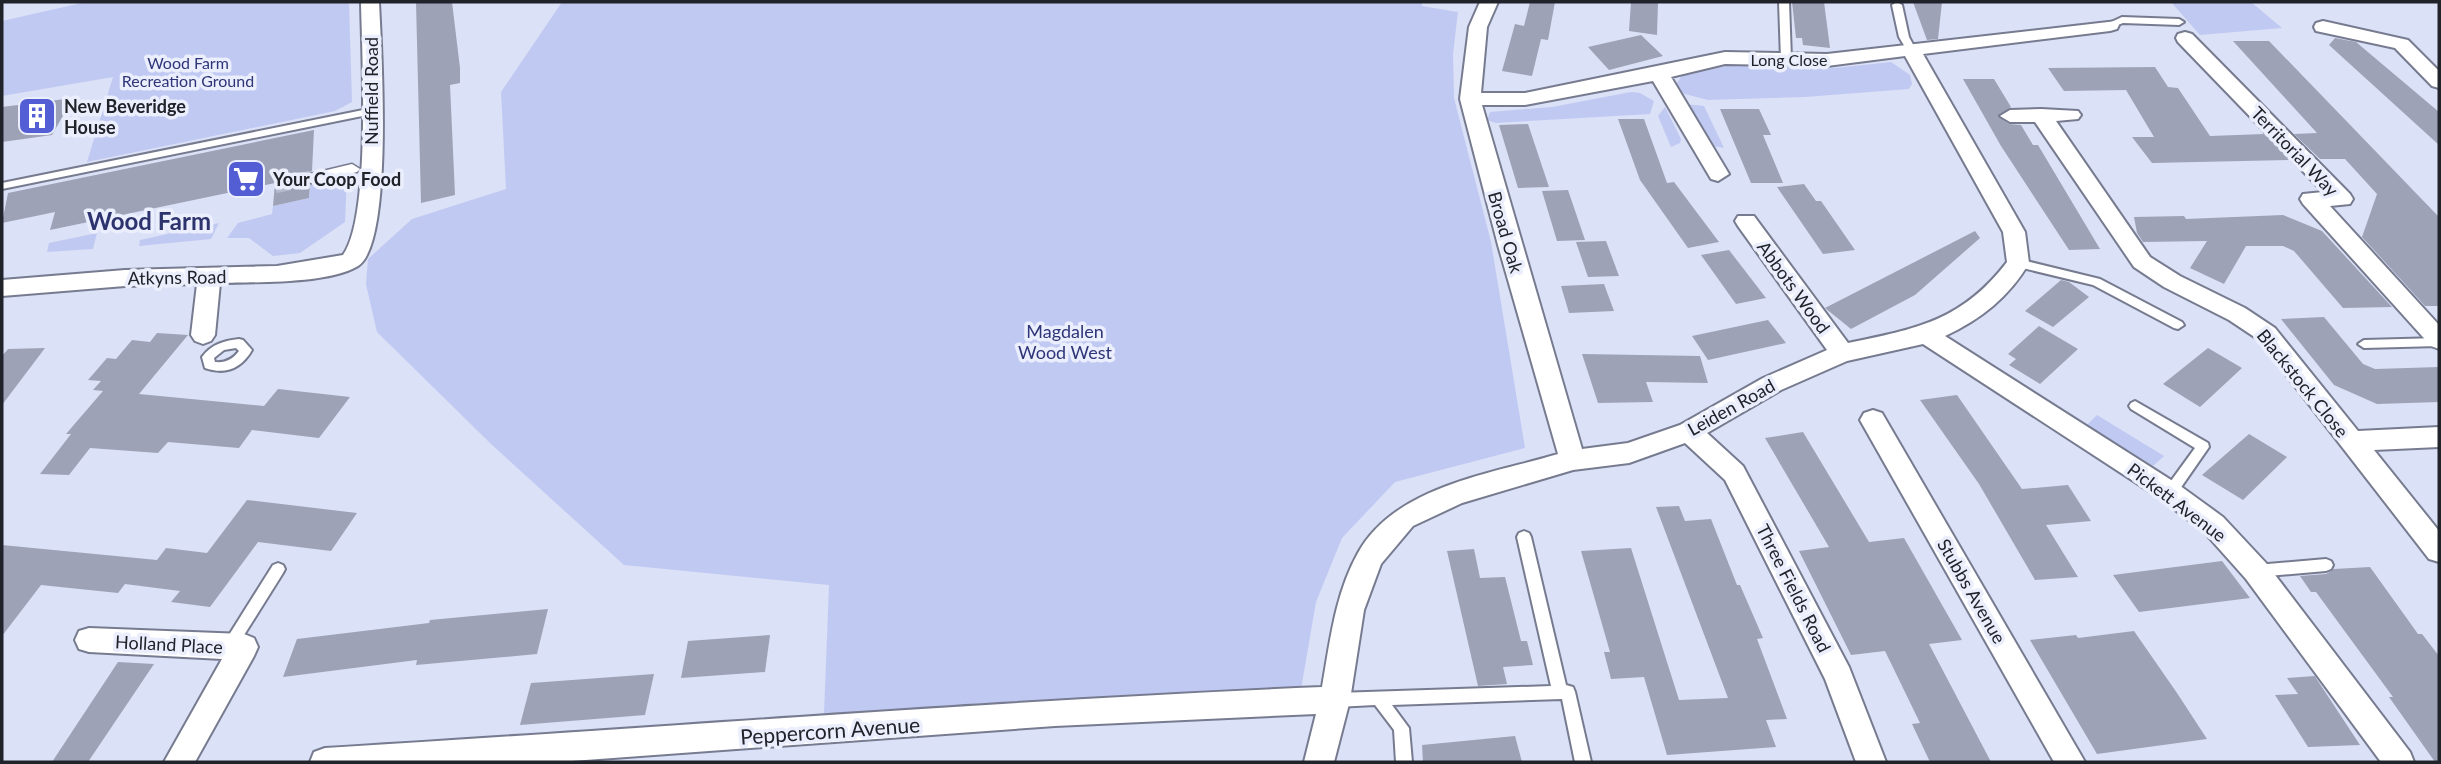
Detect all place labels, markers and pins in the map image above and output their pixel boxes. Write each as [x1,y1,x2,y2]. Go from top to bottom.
building icon: New Beveridge House [16,95,58,137]
place label: New Beveridge House [64,95,186,138]
supermarket icon: Your Coop Food [225,158,267,200]
place label: Your Coop Food [272,168,401,190]

